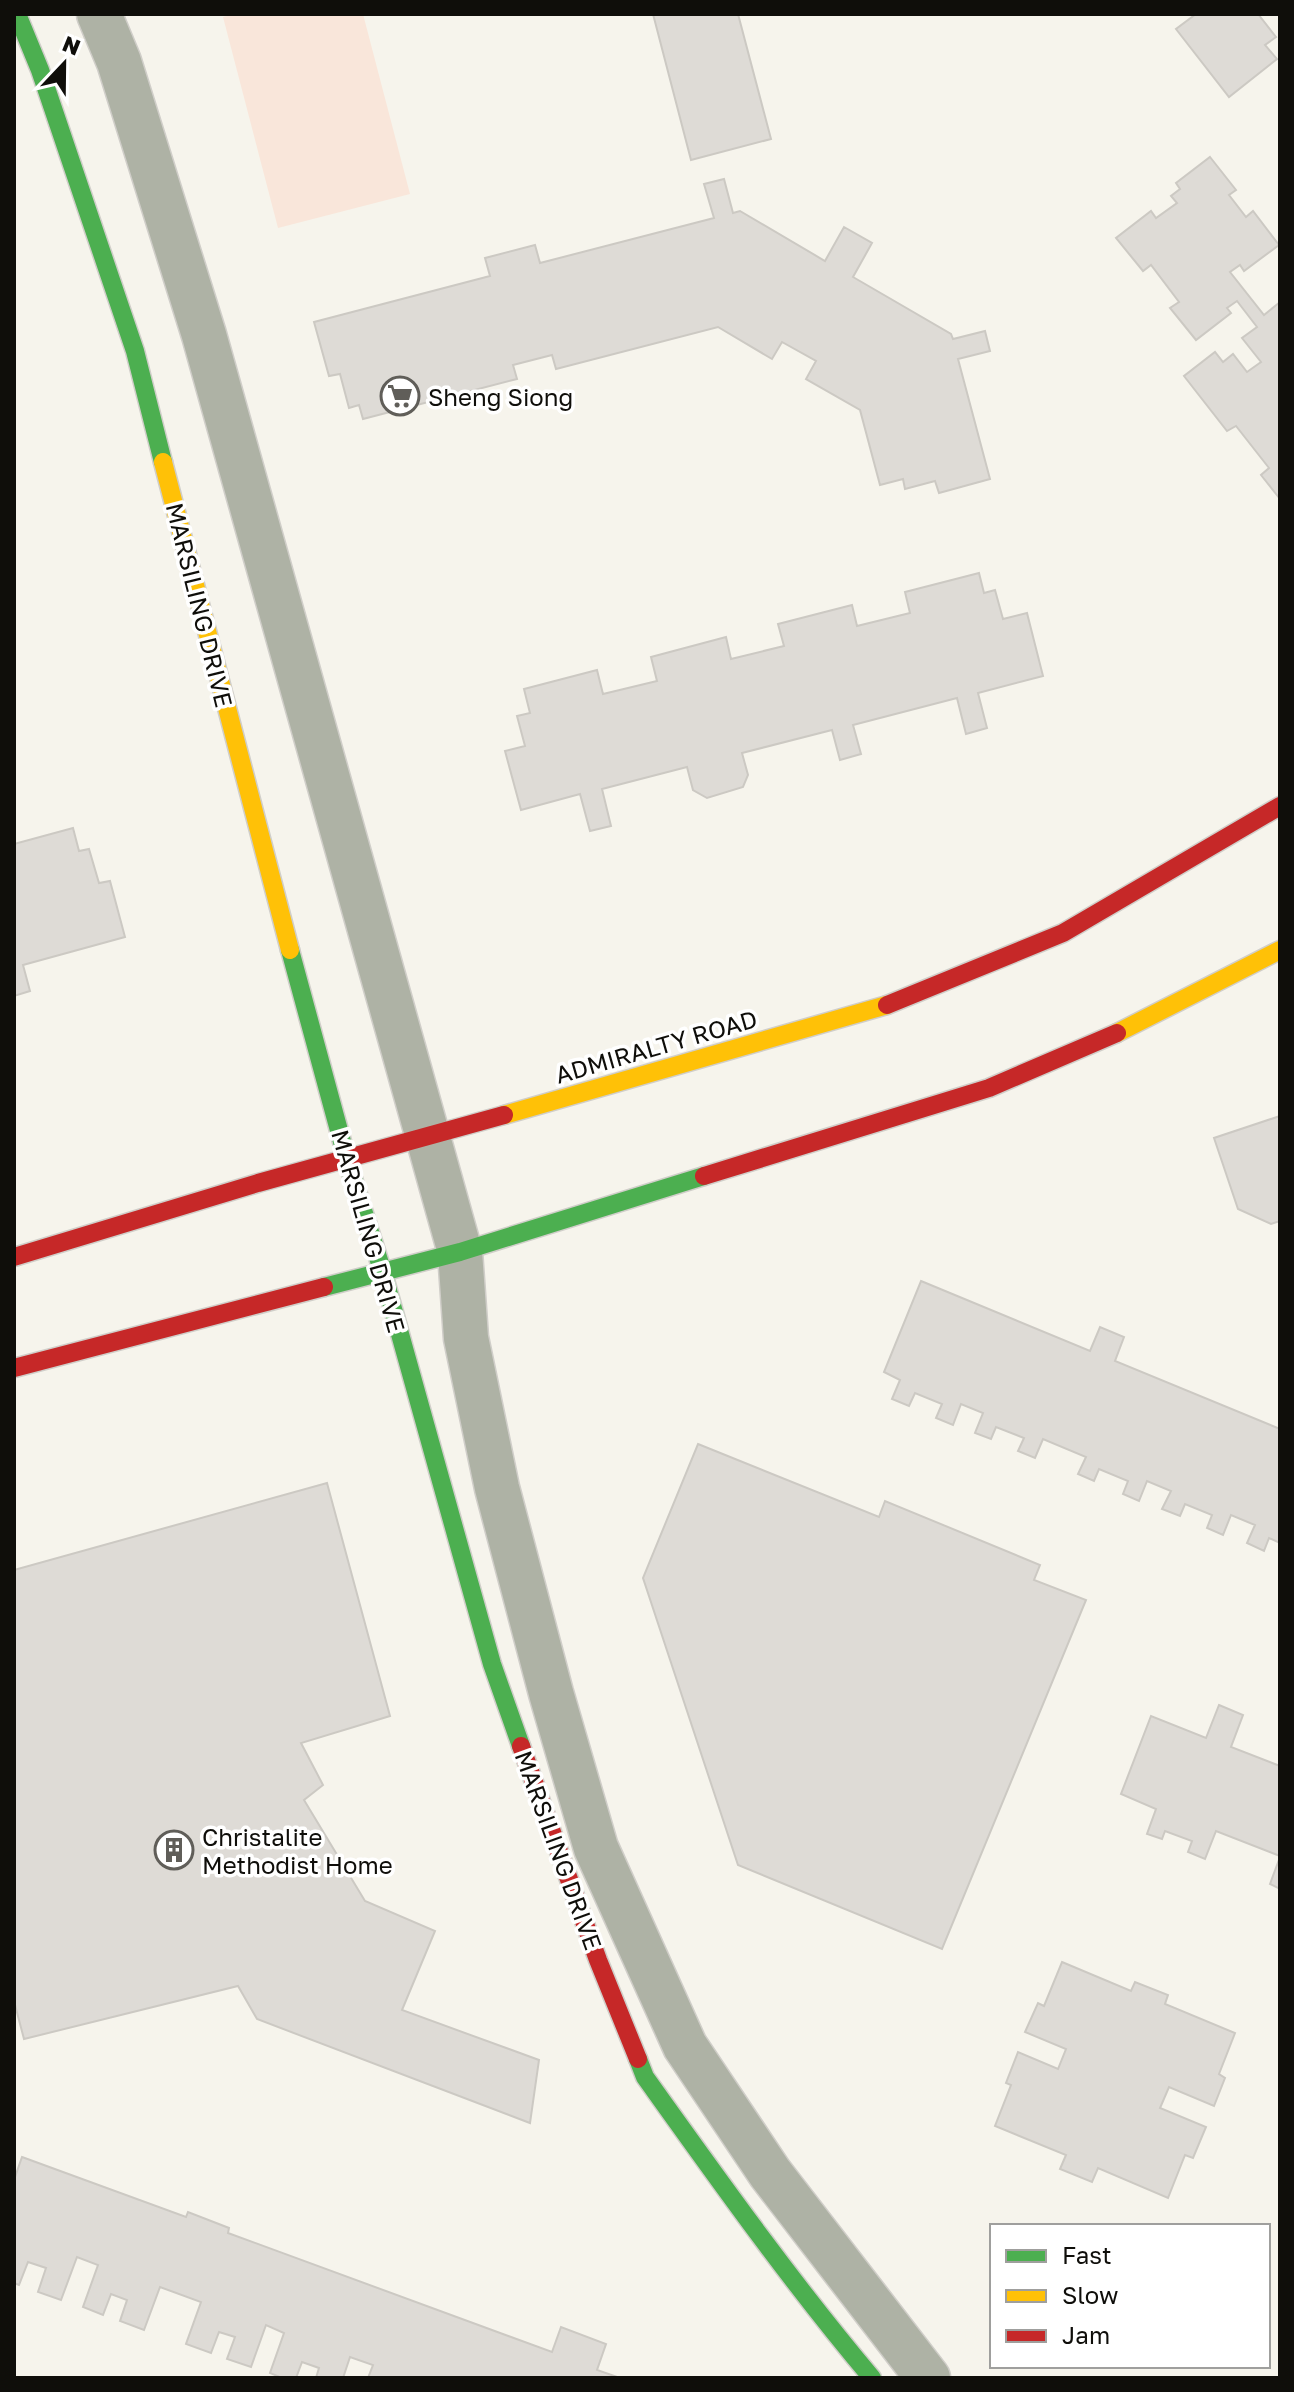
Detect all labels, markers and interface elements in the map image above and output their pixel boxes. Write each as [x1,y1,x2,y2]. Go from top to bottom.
north arrow [24,24,104,104]
text: N [59,29,84,61]
supermarket icon: Sheng Siong [379,375,421,417]
place label: Sheng Siong [428,382,573,411]
street label: MARSILING DRIVE [161,500,239,710]
street label: ADMIRALTY ROAD [552,1003,760,1089]
street label: MARSILING DRIVE [326,1126,412,1336]
street label: MARSILING DRIVE [510,1747,608,1953]
place label: Christalite Methodist Home [202,1822,393,1879]
building icon: Christalite Methodist Home [153,1829,195,1871]
legend [990,2224,1270,2368]
text: Fast [1062,2240,1112,2269]
text: Slow [1062,2280,1118,2309]
text: Jam [1062,2320,1110,2349]

